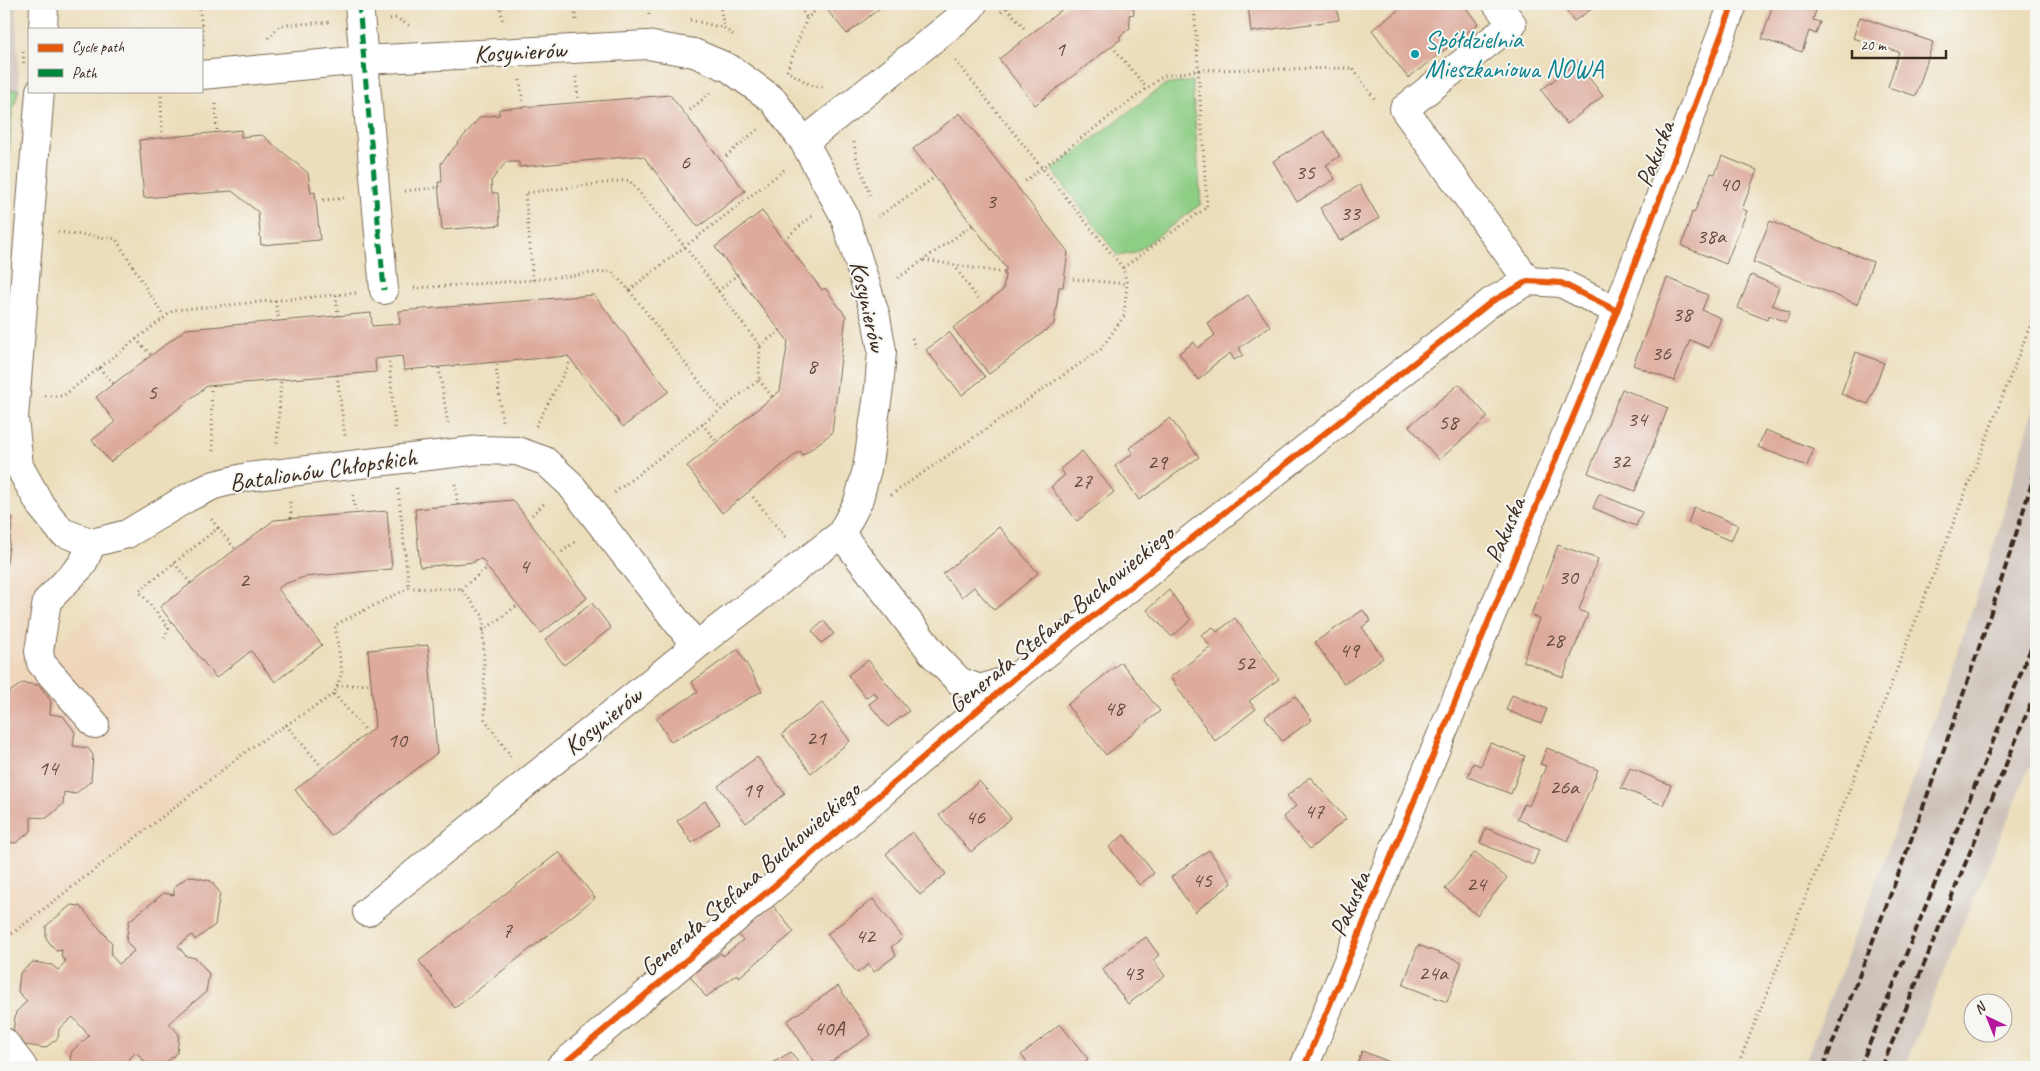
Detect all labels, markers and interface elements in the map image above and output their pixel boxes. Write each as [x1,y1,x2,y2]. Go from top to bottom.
place label: Spółdzielnia Mieszkaniowa NOWA [1425,24,1604,85]
legend [28,28,202,92]
scale bar [1852,28,1946,60]
street label: Kosynierów [473,34,569,70]
house number: 1 [1055,35,1066,63]
text: 20 m [1860,36,1887,55]
text: Cycle path [72,38,124,57]
marker: Spółdzielnia Mieszkaniowa NOWA [1409,48,1421,60]
text: Path [72,64,98,83]
street label: Pakuska [1628,114,1683,191]
house number: 6 [680,148,691,176]
house number: 35 [1295,158,1316,186]
house number: 40 [1719,170,1741,198]
house number: 3 [986,187,998,215]
house number: 33 [1340,199,1362,227]
house number: 38a [1696,222,1727,250]
street label: Kosynierów [842,258,894,356]
house number: 38 [1672,300,1694,328]
house number: 36 [1651,339,1672,367]
house number: 8 [807,352,819,380]
house number: 5 [147,378,158,406]
house number: 34 [1627,405,1649,433]
house number: 58 [1438,408,1460,436]
street label: Batalionów Chłopskich [227,441,420,499]
house number: 32 [1610,447,1632,475]
house number: 29 [1147,448,1169,476]
house number: 27 [1072,467,1093,495]
street label: Pakuska [1477,490,1534,567]
street label: Generała Stefana Buchowieckiego [941,516,1183,720]
house number: 4 [519,552,531,580]
house number: 30 [1558,563,1580,591]
house number: 2 [239,566,251,594]
house number: 28 [1544,626,1566,654]
house number: 49 [1339,636,1361,664]
house number: 52 [1235,649,1257,677]
street label: Kosynierów [557,678,650,762]
house number: 48 [1104,694,1126,722]
house number: 21 [806,724,827,752]
house number: 10 [387,726,409,754]
house number: 14 [38,754,60,782]
street label: Generała Stefana Buchowieckiego [633,772,869,984]
house number: 26a [1549,773,1580,801]
house number: 19 [742,776,764,804]
house number: 47 [1304,797,1325,825]
house number: 46 [965,803,986,831]
street label: Pakuska [1322,864,1379,941]
house number: 45 [1192,866,1213,894]
house number: 24 [1466,870,1488,898]
house number: 7 [502,916,513,944]
house number: 42 [855,922,877,950]
house number: 43 [1123,959,1145,987]
house number: 24a [1418,959,1449,987]
north arrow [1962,994,2012,1044]
text: N [1971,998,1990,1018]
house number: 40A [814,1014,845,1042]

